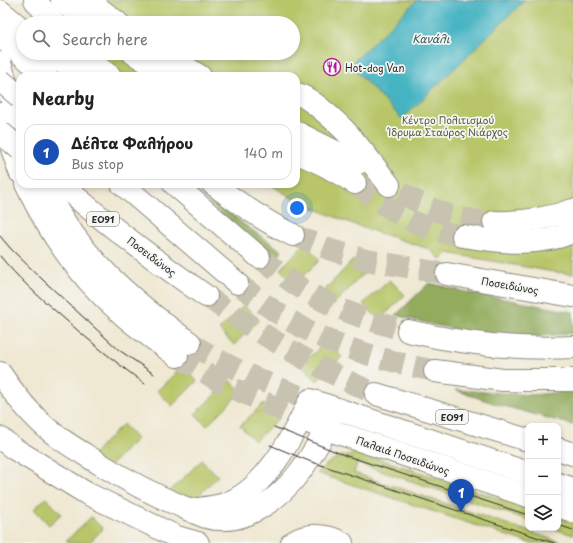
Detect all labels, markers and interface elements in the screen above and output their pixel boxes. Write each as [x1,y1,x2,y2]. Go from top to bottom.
search box [16,16,300,60]
icon: search [30,27,52,49]
text: Search here [62,27,148,50]
water label: Κανάλι [412,30,450,47]
restaurant icon: Hot-dog Van [322,57,342,77]
place label: Hot-dog Van [345,60,405,75]
text: Nearby [32,85,94,111]
park label: Κέντρο Πολιτισμού Ίδρυμα Σταύρος Νιάρχος [386,112,508,139]
text: Δέλτα Φαλήρου [71,131,193,154]
text: 1 [43,143,49,162]
text: 140 m [244,143,283,162]
text: Bus stop [71,154,124,173]
your location [287,198,307,218]
road number: ΕΟ91 [87,212,119,226]
street label: Ποσειδώνος [124,233,180,279]
street label: Ποσειδώνος [480,273,540,297]
road number: ΕΟ91 [436,410,468,424]
map controls [525,423,561,531]
button: + [525,423,561,459]
street label: Παλαιά Ποσειδώνος [354,432,452,478]
button: − [525,459,561,495]
pin: 1 [448,479,474,512]
button: layers [525,495,561,531]

